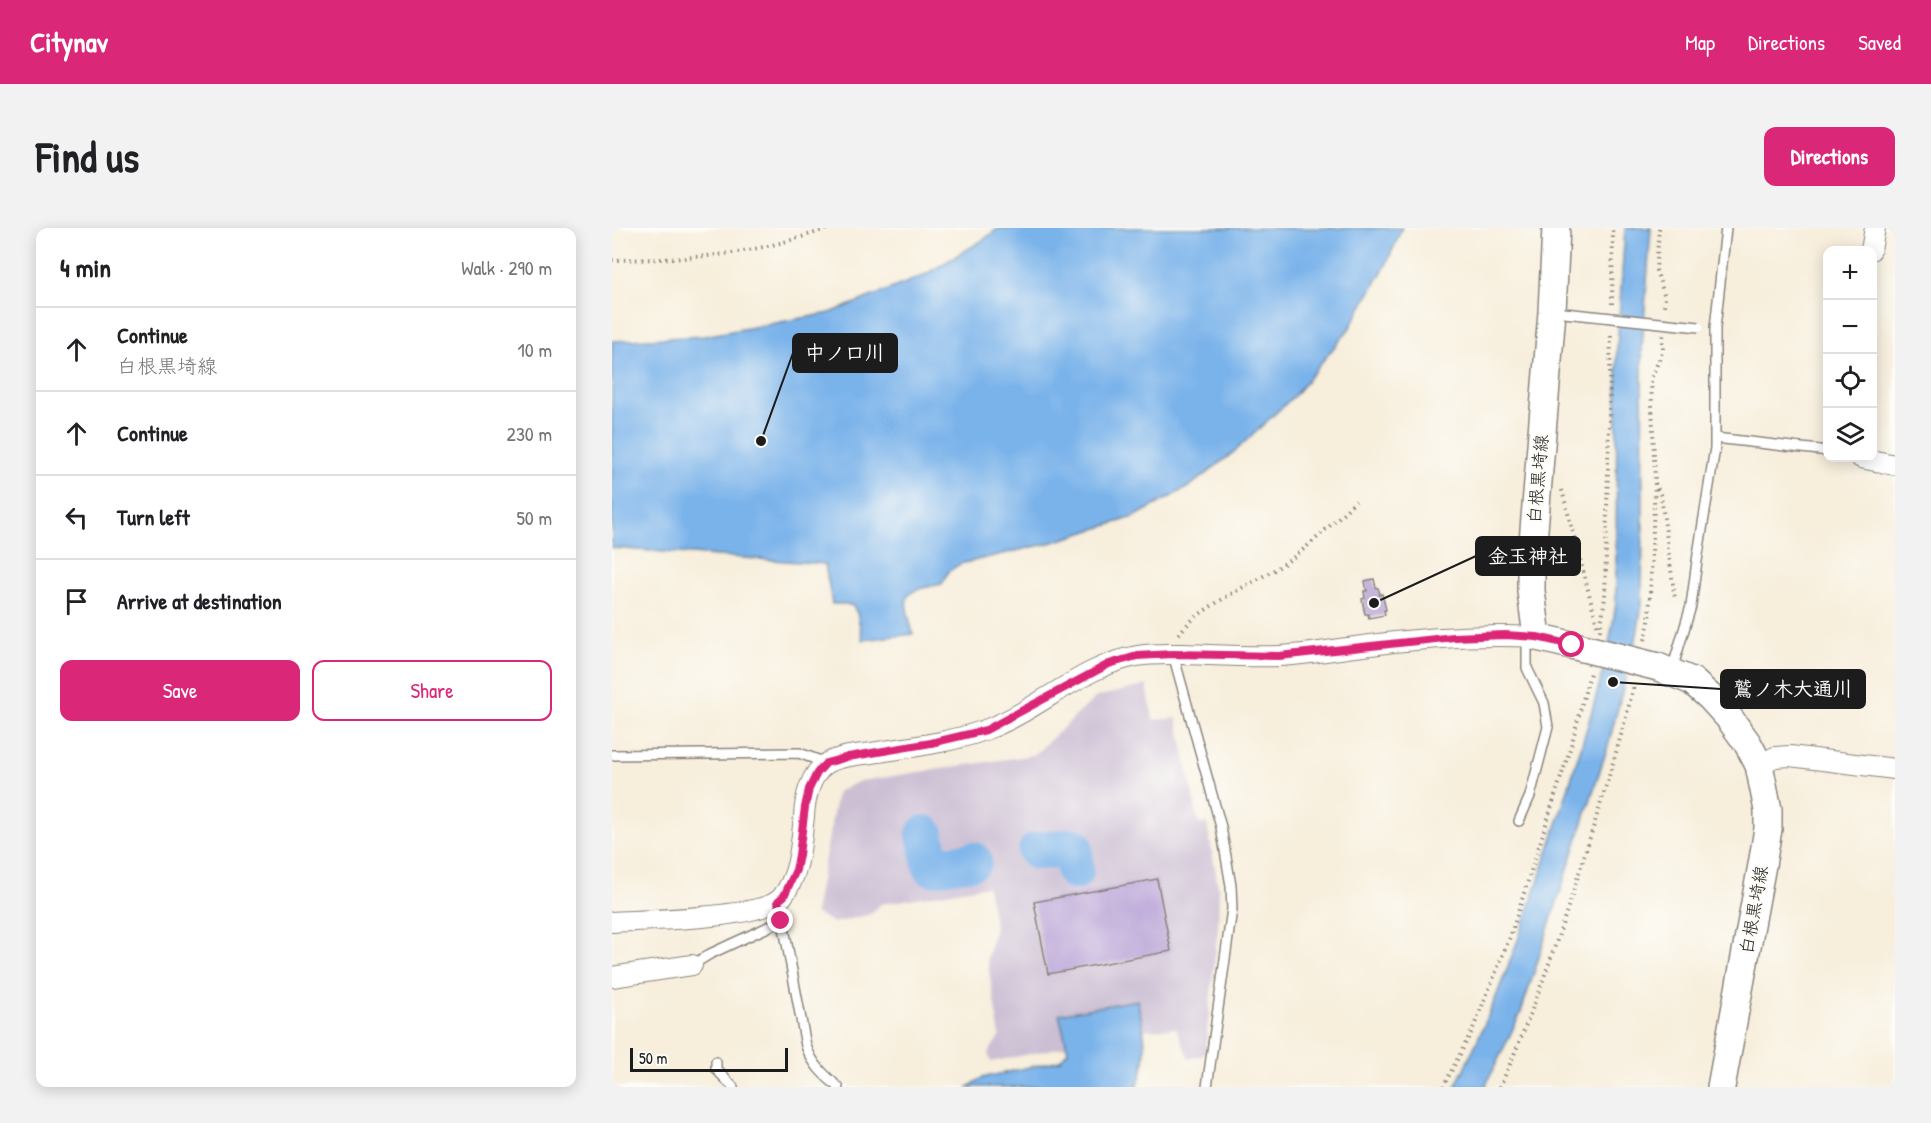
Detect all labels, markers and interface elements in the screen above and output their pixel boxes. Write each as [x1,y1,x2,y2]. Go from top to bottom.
text: Citynav [30,23,108,61]
text: Map [1685,28,1715,57]
text: Directions [1748,28,1825,57]
text: Saved [1858,28,1901,57]
button: Directions [1764,127,1895,186]
text: Find us [36,128,139,185]
map controls [1823,246,1877,462]
button: + [1823,246,1877,300]
text: 4 min [60,250,111,285]
text: Walk · 290 m [461,254,552,281]
button: − [1823,300,1877,354]
text: Continue [117,320,188,350]
icon: ahead [60,333,93,366]
callout: 中ノ口川 [793,334,897,372]
text: 10 m [518,336,552,363]
text: 中ノ口川 [805,339,885,366]
text: 白根黒埼線 [117,352,217,379]
button: locate [1823,354,1877,408]
button: layers [1823,408,1877,462]
icon: ahead [60,417,93,450]
text: Continue [117,418,188,448]
text: 230 m [507,420,552,447]
street label: 白根黒埼線 [1521,433,1554,525]
icon: left [60,501,93,534]
text: Turn left [117,502,190,532]
text: 50 m [516,504,552,531]
callout: 金玉神社 [1476,537,1580,575]
text: 金玉神社 [1488,542,1568,569]
icon: arrive [60,585,93,618]
text: Arrive at destination [117,586,282,616]
route start [1558,631,1584,657]
button: Save [60,660,300,721]
button: Share [312,660,552,721]
callout: 鷲ノ木大通川 [1721,670,1865,708]
text: 鷲ノ木大通川 [1733,675,1853,702]
street label: 白根黒埼線 [1733,863,1774,956]
route end [767,907,793,933]
scale bar [630,1045,788,1072]
text: 50 m [639,1047,668,1069]

